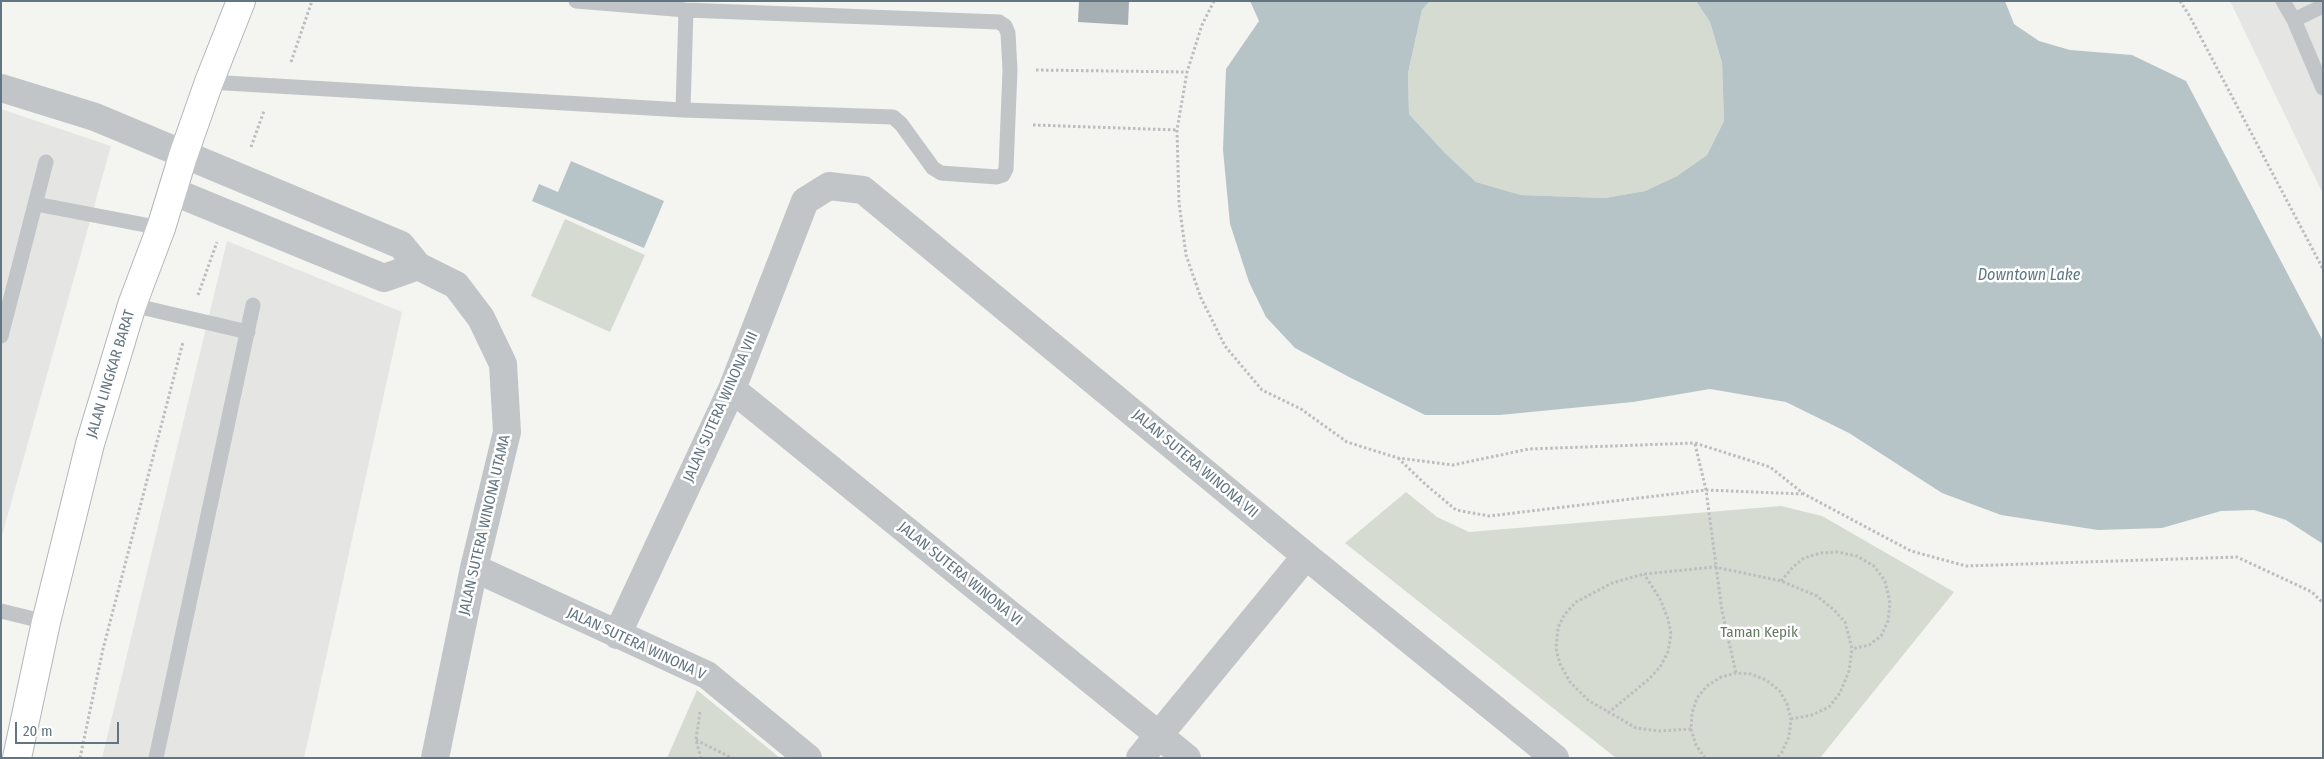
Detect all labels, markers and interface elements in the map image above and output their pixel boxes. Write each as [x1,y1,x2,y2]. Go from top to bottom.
water label: Downtown Lake [1978,266,2080,286]
street label: JALAN LINGKAR BARAT [83,308,139,440]
street label: JALAN SUTERA WINONA VIII [680,329,762,485]
street label: JALAN SUTERA WINONA VII [1128,406,1262,522]
street label: JALAN SUTERA WINONA UTAMA [455,433,515,617]
street label: JALAN SUTERA WINONA VI [894,518,1026,630]
street label: JALAN SUTERA WINONA V [564,604,708,684]
park label: Taman Kepik [1720,624,1798,642]
scale bar [18,712,121,744]
text: 20 m [23,722,53,740]

